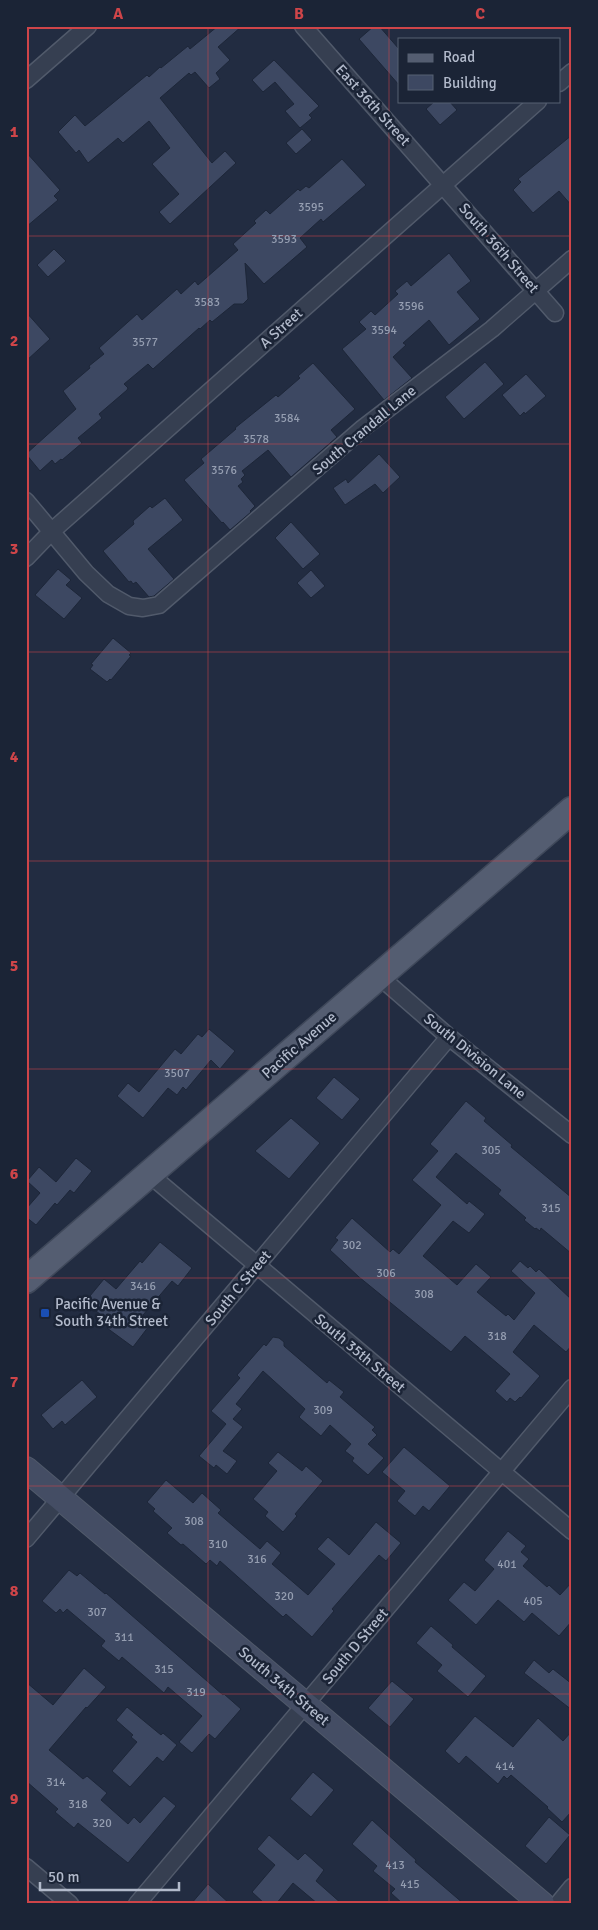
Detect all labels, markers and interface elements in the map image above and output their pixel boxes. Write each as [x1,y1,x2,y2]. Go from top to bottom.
text: A [113,4,124,24]
text: B [294,4,304,24]
text: C [475,4,485,24]
legend [398,38,560,102]
text: Road [443,48,475,66]
street label: East 36th Street [332,61,414,149]
text: Building [443,74,497,92]
text: 1 [10,122,19,142]
street label: South 36th Street [455,199,543,297]
house number: 3595 [298,200,324,215]
house number: 3593 [271,232,297,247]
house number: 3583 [194,295,220,310]
house number: 3596 [398,299,424,314]
street label: A Street [256,304,306,352]
house number: 3594 [371,323,397,338]
text: 2 [10,331,18,351]
house number: 3577 [132,335,158,350]
street label: South Crandall Lane [308,381,420,479]
house number: 3584 [274,411,300,426]
house number: 3578 [243,432,269,447]
house number: 3576 [211,463,237,478]
text: 3 [10,539,18,559]
text: 4 [10,747,19,767]
text: 5 [10,956,18,976]
street label: Pacific Avenue [258,1008,340,1082]
street label: South Division Lane [420,1009,530,1103]
house number: 3507 [164,1066,190,1081]
house number: 305 [481,1143,501,1158]
text: 6 [10,1164,19,1184]
house number: 315 [541,1201,561,1216]
house number: 302 [342,1238,362,1253]
street label: South C Street [201,1247,275,1329]
house number: 306 [376,1266,396,1281]
house number: 3416 [130,1279,156,1294]
house number: 308 [414,1287,434,1302]
place label: Pacific Avenue & South 34th Street [55,1295,168,1330]
marker: Pacific Avenue & South 34th Street [39,1307,51,1319]
street label: South 35th Street [311,1310,409,1396]
house number: 318 [487,1329,507,1344]
text: 7 [10,1372,19,1392]
house number: 309 [313,1403,333,1418]
house number: 308 [184,1514,204,1529]
house number: 310 [208,1537,228,1552]
house number: 316 [247,1552,267,1567]
house number: 401 [497,1557,517,1572]
text: 8 [10,1581,19,1601]
house number: 320 [274,1589,294,1604]
house number: 405 [523,1594,543,1609]
house number: 307 [87,1605,107,1620]
street label: South D Street [318,1605,392,1687]
house number: 311 [114,1630,134,1645]
street label: South 34th Street [235,1643,333,1729]
house number: 315 [154,1662,174,1677]
house number: 319 [186,1685,206,1700]
house number: 414 [495,1759,515,1774]
house number: 314 [46,1775,66,1790]
text: 9 [10,1789,19,1809]
house number: 318 [68,1797,88,1812]
house number: 320 [92,1816,112,1831]
house number: 413 [385,1858,405,1873]
scale bar [40,1860,179,1892]
text: 50 m [48,1868,79,1886]
house number: 415 [400,1877,420,1892]

